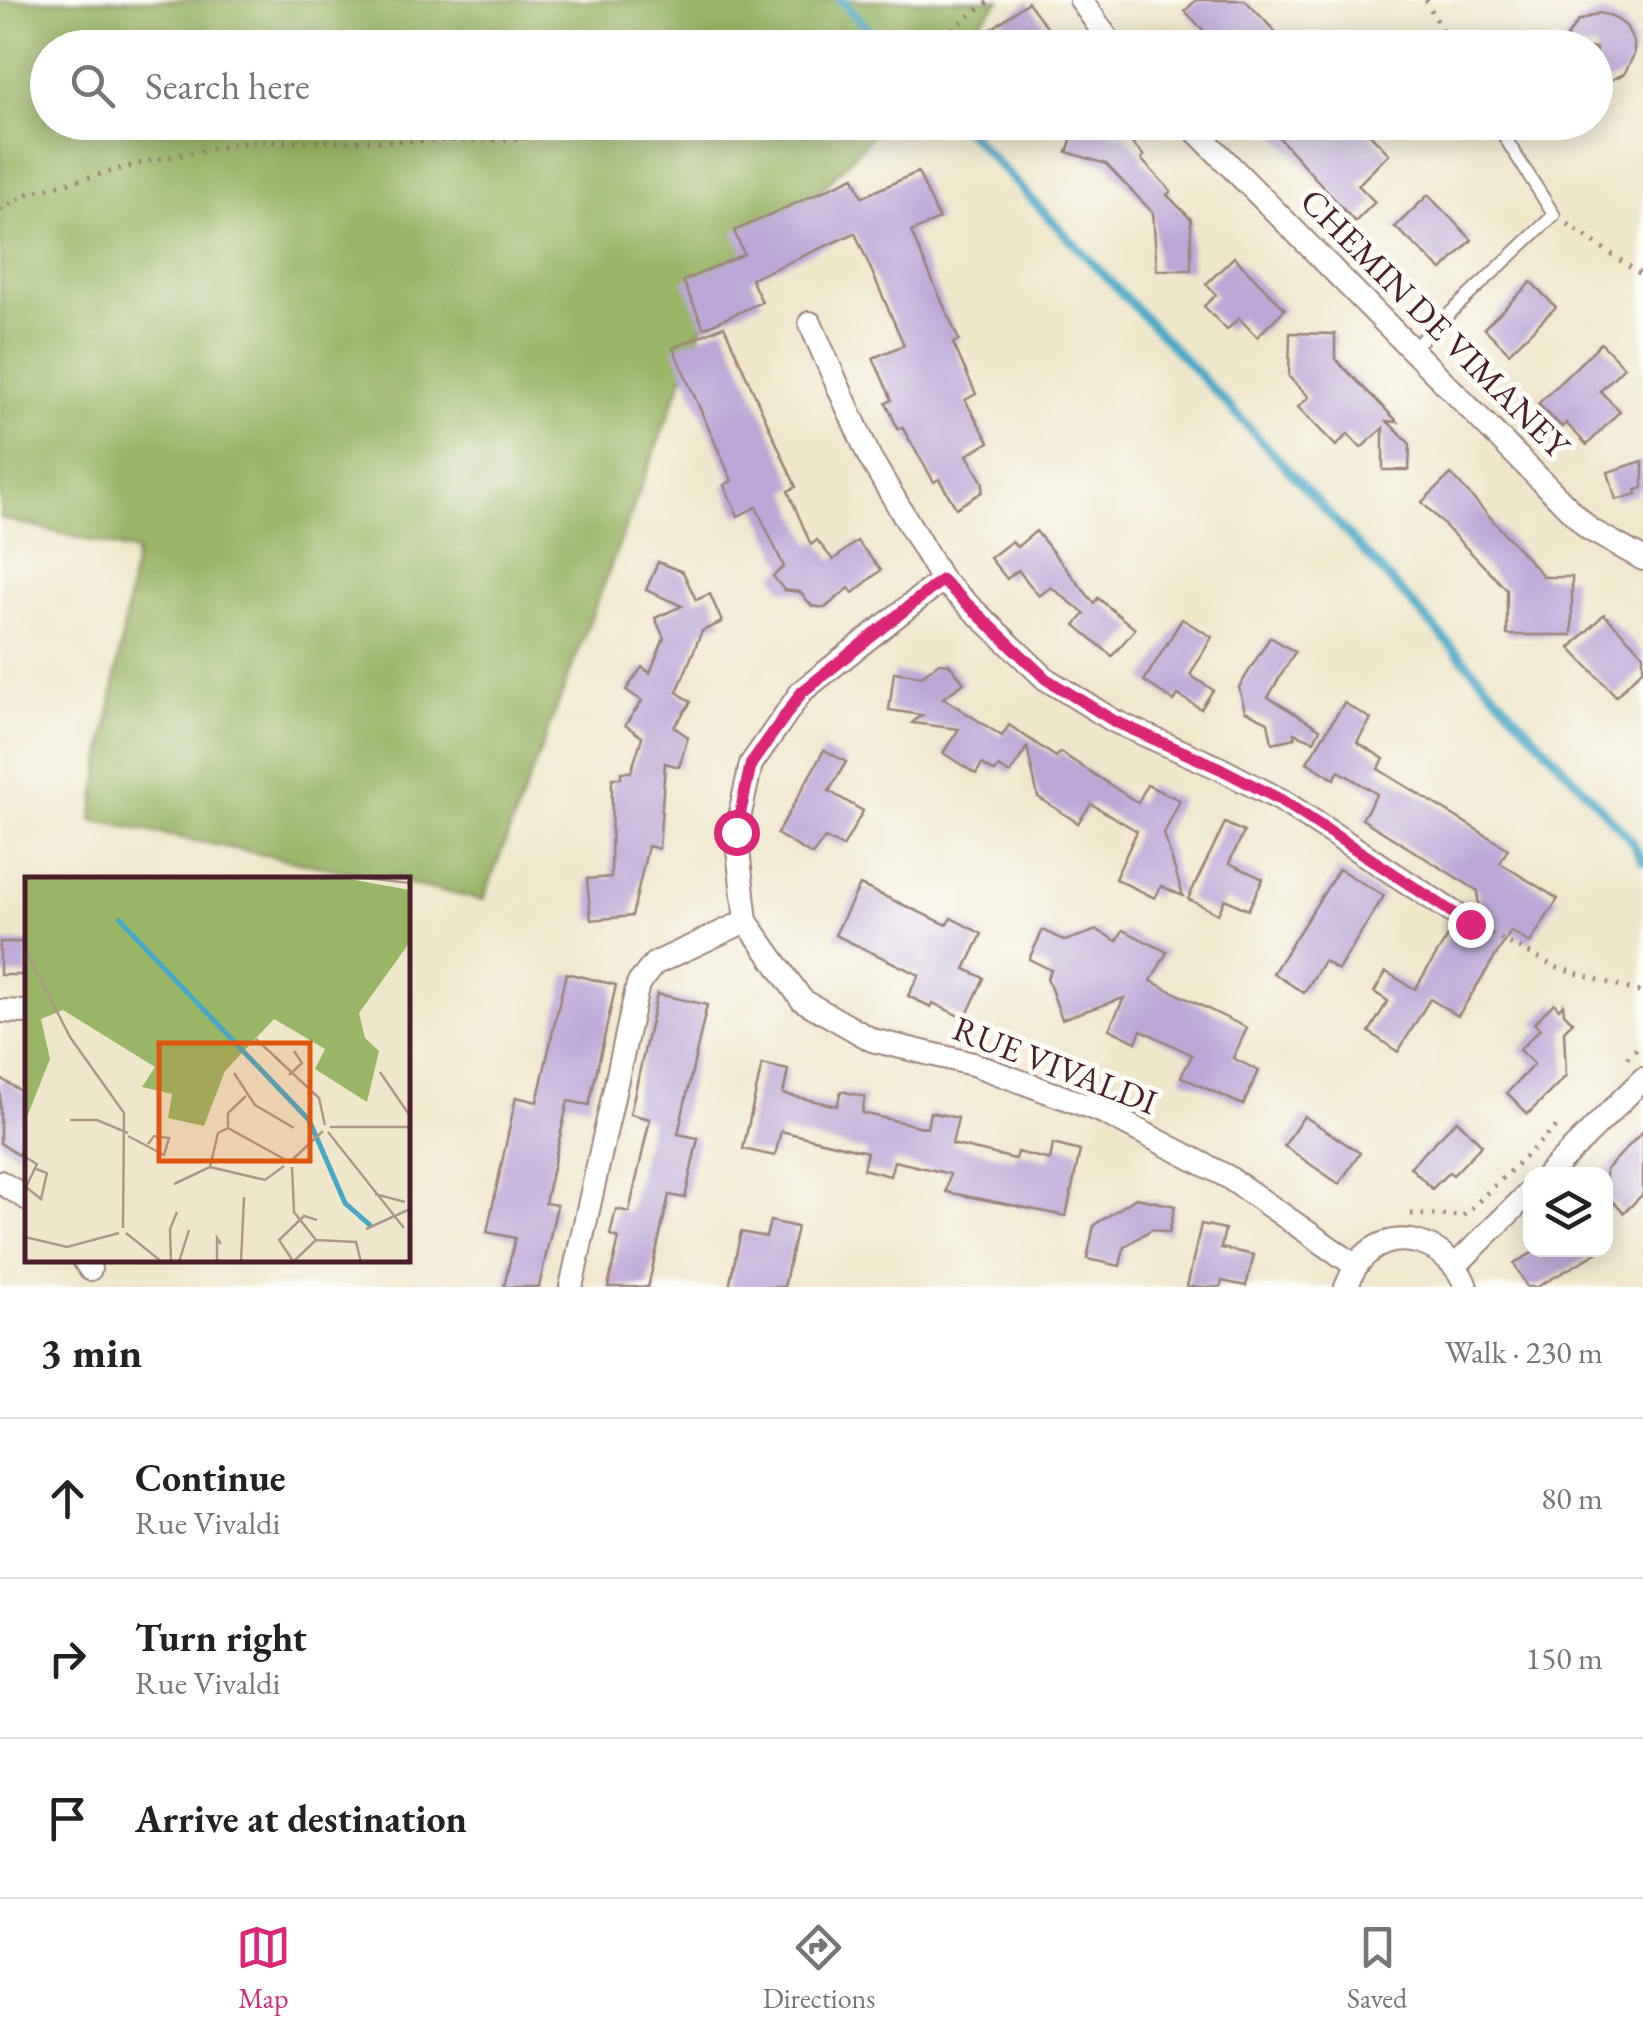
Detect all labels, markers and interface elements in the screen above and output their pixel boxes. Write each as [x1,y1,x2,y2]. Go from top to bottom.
search box [30,30,1613,140]
icon: search [65,58,120,113]
text: Search here [145,61,310,110]
street label: CHEMIN DE VIMANEY [1291,178,1581,468]
route start [714,810,760,856]
inset map [25,877,410,1262]
route end [1448,902,1494,948]
street label: RUE VIVALDI [947,1005,1164,1124]
map controls [1523,1167,1613,1257]
button: layers [1523,1167,1613,1257]
text: 3 min [40,1325,142,1380]
text: Walk · 230 m [1445,1331,1603,1373]
text: Continue [135,1453,286,1502]
icon: ahead [40,1471,95,1526]
text: 80 m [1541,1477,1603,1519]
text: Rue Vivaldi [135,1502,280,1544]
text: Turn right [135,1613,307,1662]
icon: right [40,1631,95,1686]
text: 150 m [1526,1637,1603,1679]
text: Rue Vivaldi [135,1662,280,1704]
icon: arrive [40,1791,95,1846]
text: Arrive at destination [135,1794,467,1843]
tab: Map [236,1920,291,2016]
tab: Directions [763,1920,875,2016]
tab: Saved [1347,1920,1407,2016]

